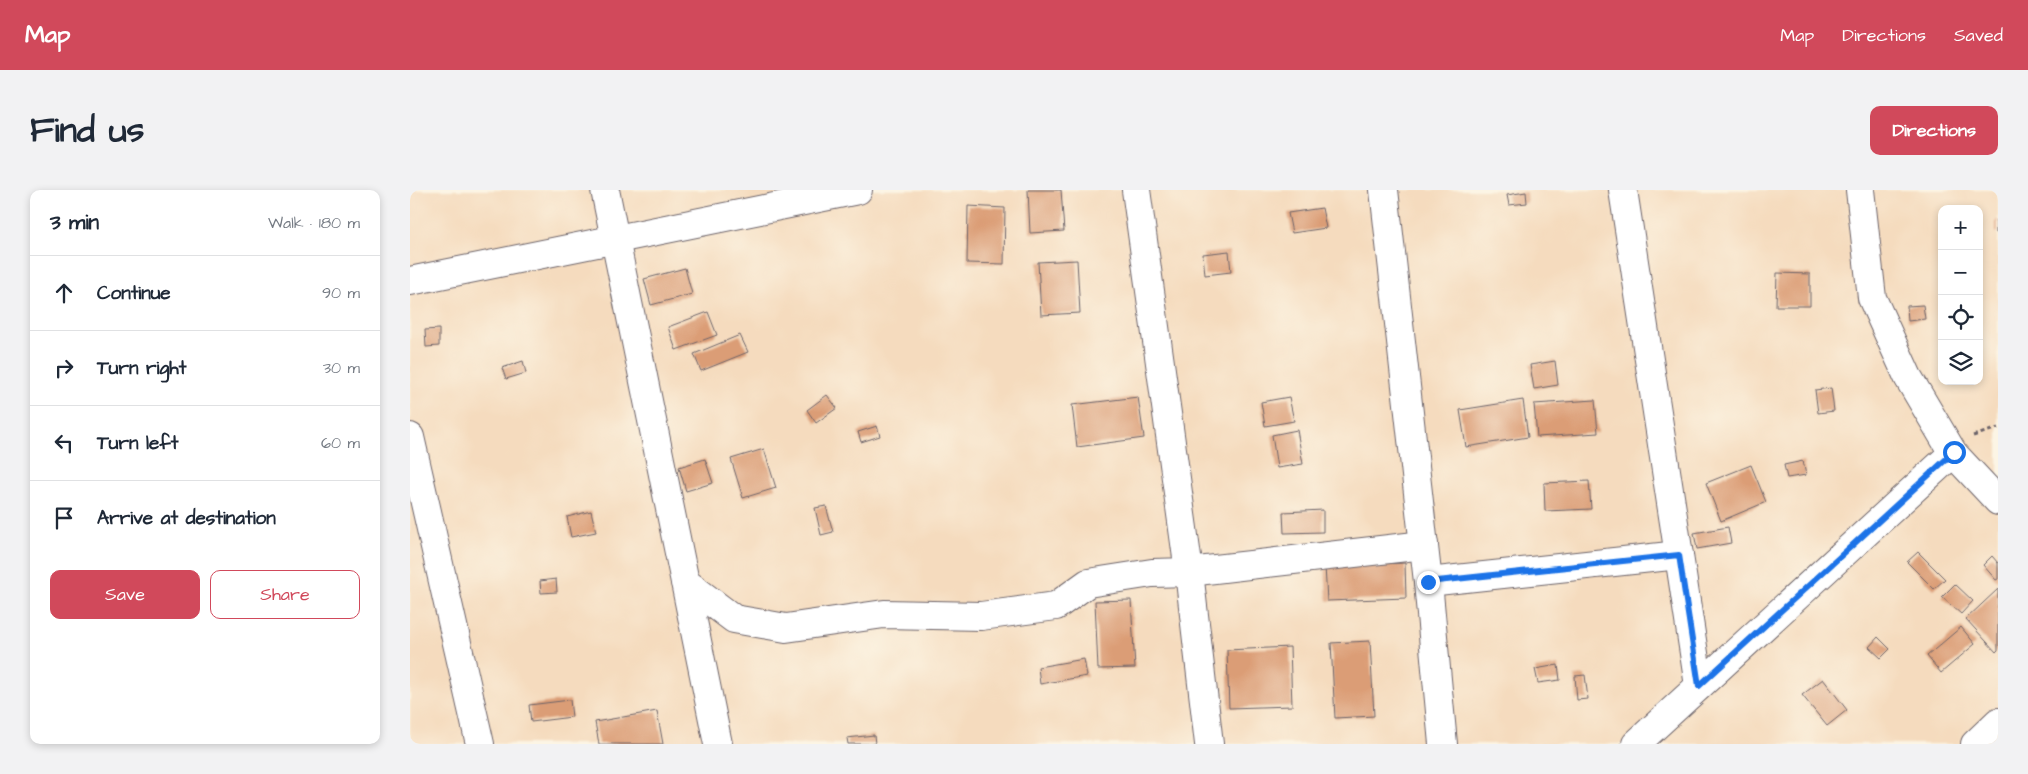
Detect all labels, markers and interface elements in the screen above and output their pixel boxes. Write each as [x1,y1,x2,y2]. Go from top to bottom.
text: Map [25,18,70,52]
text: Map [1780,23,1814,48]
text: Directions [1842,23,1926,48]
text: Saved [1954,23,2003,48]
text: Find us [30,106,144,155]
button: Directions [1870,106,1998,155]
map controls [1938,205,1983,385]
button: + [1938,205,1983,250]
text: 3 min [50,208,99,237]
text: Walk · 180 m [268,212,360,234]
button: − [1938,250,1983,295]
icon: ahead [50,279,78,307]
text: Continue [97,280,171,307]
text: 90 m [322,282,360,304]
button: locate [1938,295,1983,340]
button: layers [1938,340,1983,385]
icon: right [50,354,78,382]
text: Turn right [97,355,186,382]
text: 30 m [323,357,360,379]
icon: left [50,429,78,457]
text: Turn left [97,430,178,457]
text: 60 m [321,432,360,454]
route start [1943,441,1966,464]
icon: arrive [50,504,78,532]
text: Arrive at destination [97,505,276,532]
button: Save [50,570,200,619]
button: Share [210,570,360,619]
route end [1417,571,1440,594]

